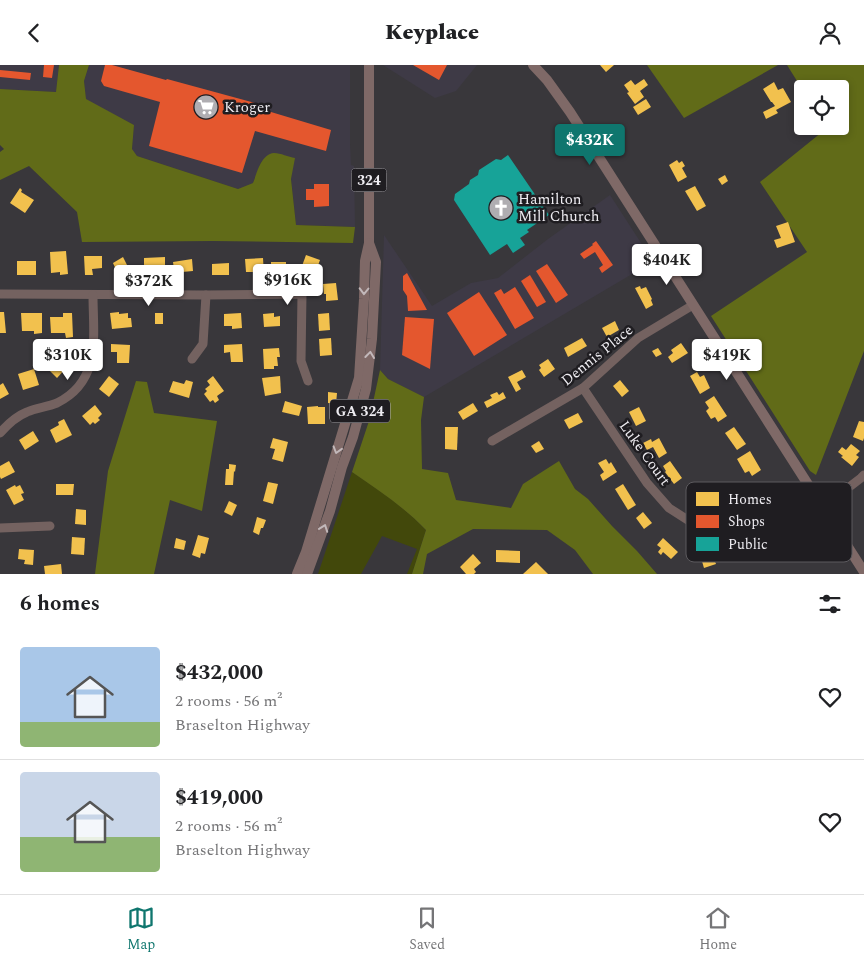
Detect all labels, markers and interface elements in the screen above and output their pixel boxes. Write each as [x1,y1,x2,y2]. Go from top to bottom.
text: Keyplace [385,16,479,49]
icon: back [20,19,48,47]
icon: person [816,19,844,47]
map controls [794,80,849,135]
button: locate [794,80,849,135]
supermarket icon: Kroger [193,94,219,120]
place label: Kroger [224,96,270,119]
pin: $432K [555,123,625,166]
text: $432K [566,128,614,152]
road number: 324 [352,169,386,191]
place label: Hamilton Mill Church [518,188,600,228]
church icon: Hamilton Mill Church [488,195,514,221]
pin: $404K [632,243,702,286]
text: $404K [643,248,691,272]
pin: $916K [253,263,323,306]
pin: $372K [114,265,184,307]
text: $916K [264,268,312,292]
text: $372K [125,269,173,293]
one-way arrow [359,288,369,295]
street label: Dennis Place [556,319,638,392]
pin: $310K [33,339,103,381]
pin: $419K [692,339,762,381]
text: $310K [44,343,92,367]
text: $419K [703,343,751,367]
one-way arrow [364,350,375,358]
road number: GA 324 [330,399,390,423]
street label: Luke Court [613,416,676,491]
one-way arrow [332,445,342,454]
legend [686,482,852,562]
text: Homes [728,489,772,510]
text: Shops [728,511,765,532]
one-way arrow [318,524,328,533]
text: Public [728,534,768,555]
text: 6 homes [20,588,100,620]
icon: filters [816,590,844,618]
text: $432,000 [175,657,263,689]
icon: home [60,667,120,727]
icon: heart [816,683,844,711]
text: 2 rooms · 56 m² [175,689,282,713]
text: Braselton Highway [175,713,310,737]
text: $419,000 [175,782,263,814]
icon: home [60,792,120,852]
icon: heart [816,808,844,836]
text: 2 rooms · 56 m² [175,814,282,838]
text: Braselton Highway [175,838,310,862]
tab: Map [127,904,155,955]
tab: Saved [409,904,445,955]
tab: Home [699,904,737,955]

